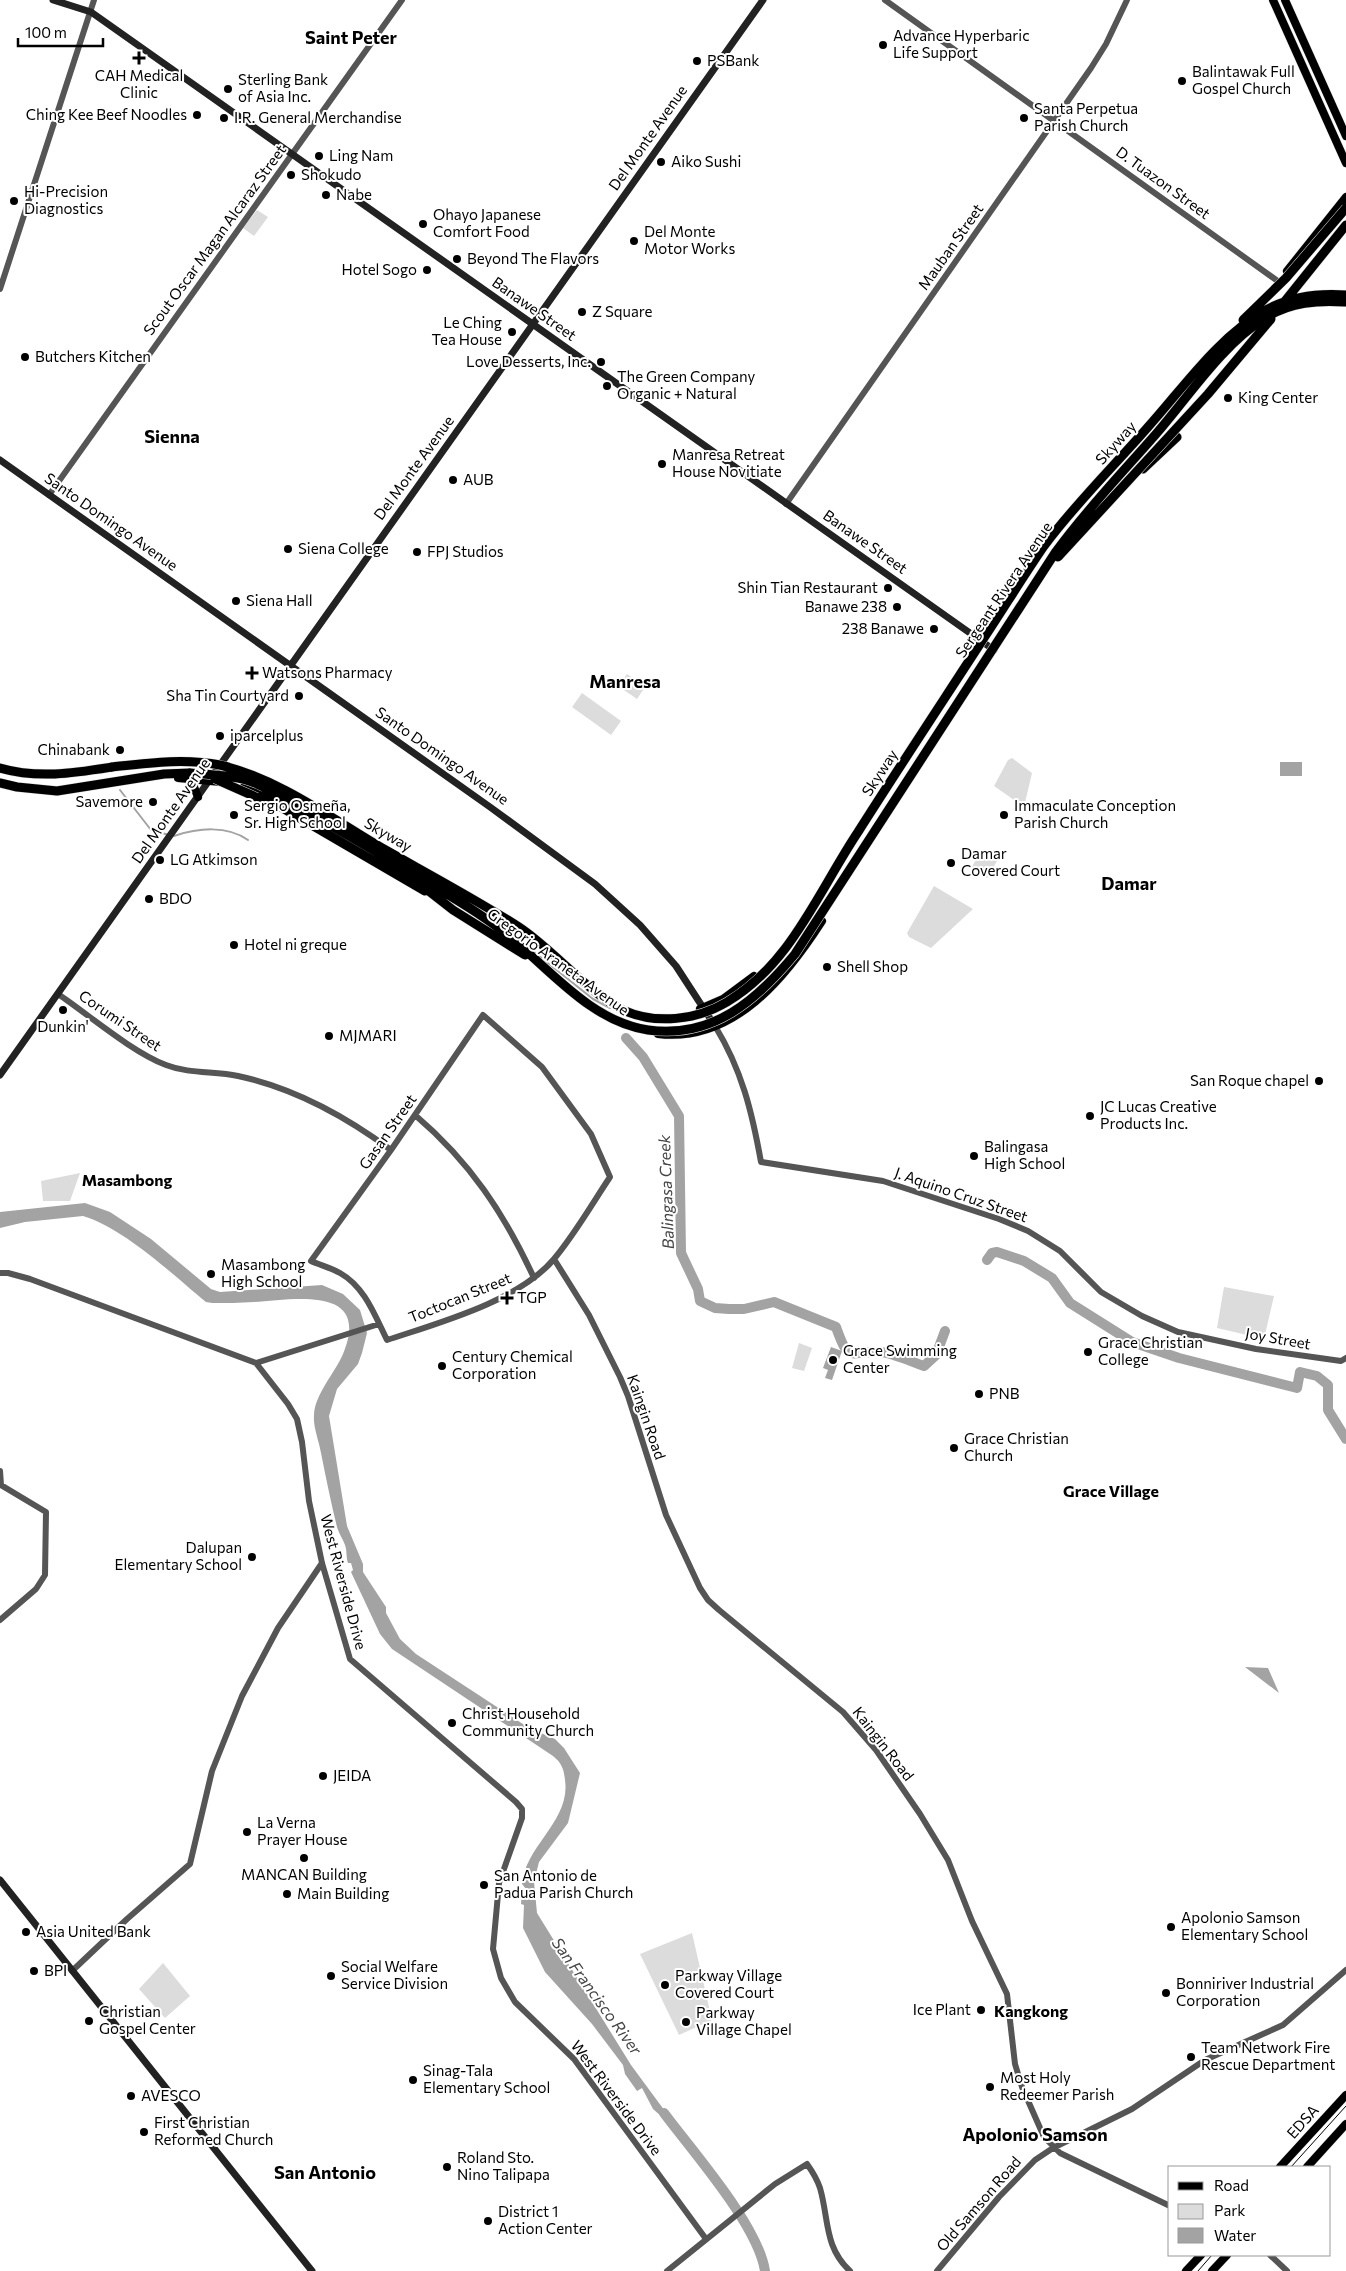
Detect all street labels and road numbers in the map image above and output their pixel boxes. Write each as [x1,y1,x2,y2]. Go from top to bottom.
street label: Del Monte Avenue [604,81,690,194]
street label: Scout Oscar Magan Alcaraz Street [139,141,289,338]
street label: D. Tuazon Street [1113,142,1214,222]
street label: Mauban Street [914,200,987,293]
street label: Banawe Street [489,272,580,344]
street label: Del Monte Avenue [369,412,457,523]
street label: Skyway [1091,417,1139,468]
street label: Santo Domingo Avenue [41,468,182,574]
street label: Banawe Street [820,505,911,577]
street label: Sergeant Rivera Avenue [951,518,1055,661]
street label: Santo Domingo Avenue [372,702,513,808]
street label: Skyway [857,746,901,799]
street label: Del Monte Avenue [127,754,213,867]
street label: Skyway [361,813,416,855]
street label: Gregorio Araneta Avenue [484,904,633,1019]
street label: Corumi Street [76,986,165,1054]
street label: Gasan Street [355,1090,420,1172]
street label: J. Aquino Cruz Street [892,1163,1030,1225]
street label: Toctocan Street [406,1268,514,1326]
street label: Joy Street [1244,1323,1312,1353]
street label: Kaingin Road [624,1372,670,1462]
street label: West Riverside Drive [317,1512,371,1651]
street label: Kaingin Road [849,1703,918,1784]
street label: West Riverside Drive [568,2036,666,2159]
street label: EDSA [1282,2101,1322,2142]
street label: Old Samson Road [932,2152,1024,2254]

